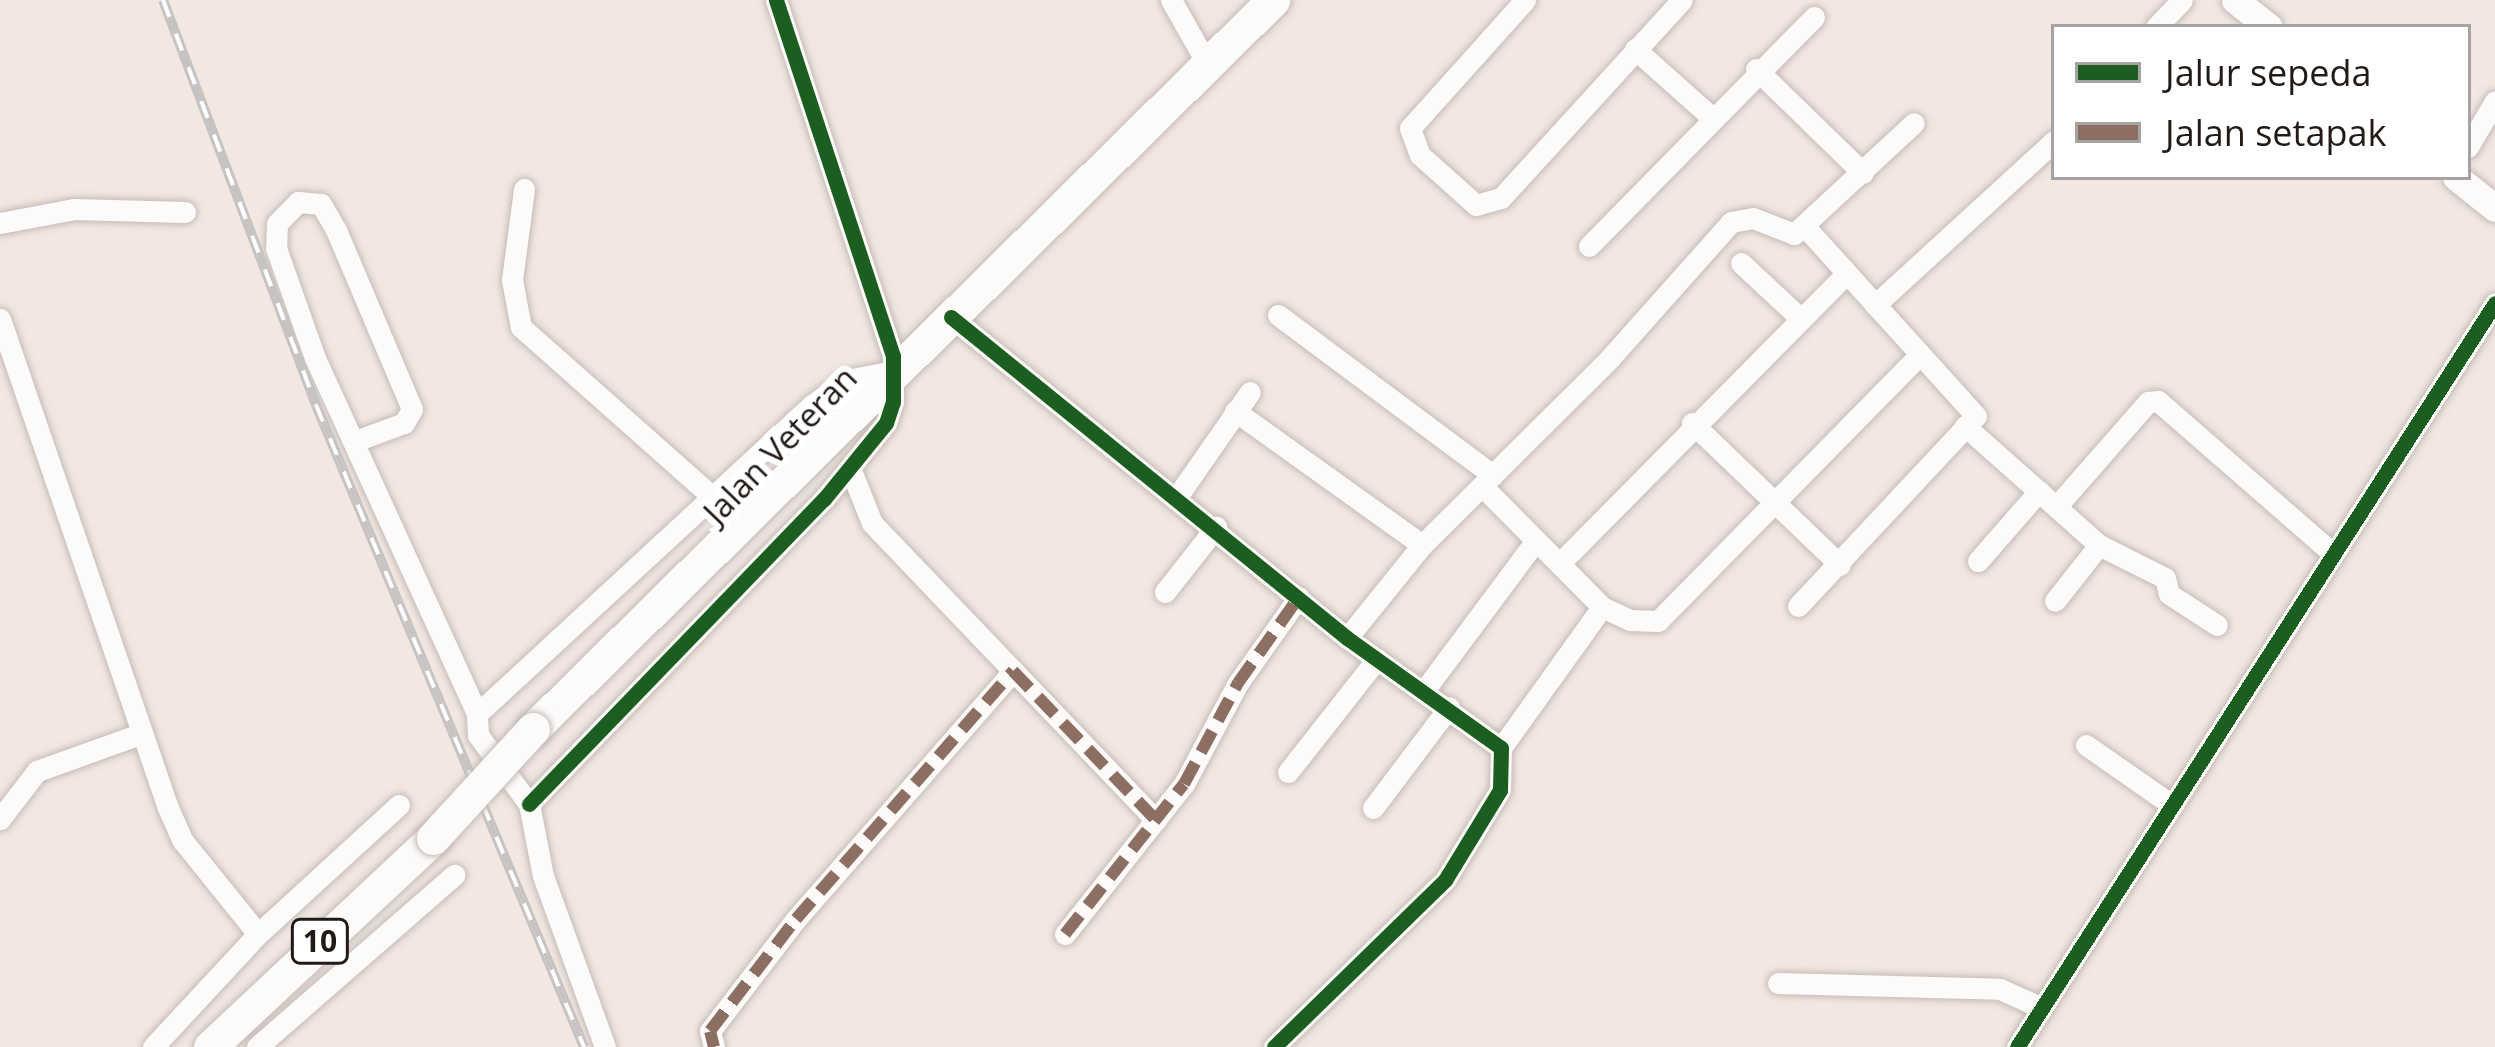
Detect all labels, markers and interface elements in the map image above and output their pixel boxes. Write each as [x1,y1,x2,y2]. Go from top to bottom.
legend [2051,24,2471,180]
text: Jalur sepeda [2165,48,2372,97]
text: Jalan setapak [2165,108,2386,157]
street label: Jalan Veteran [695,358,865,532]
road number: 10 [290,917,350,965]

